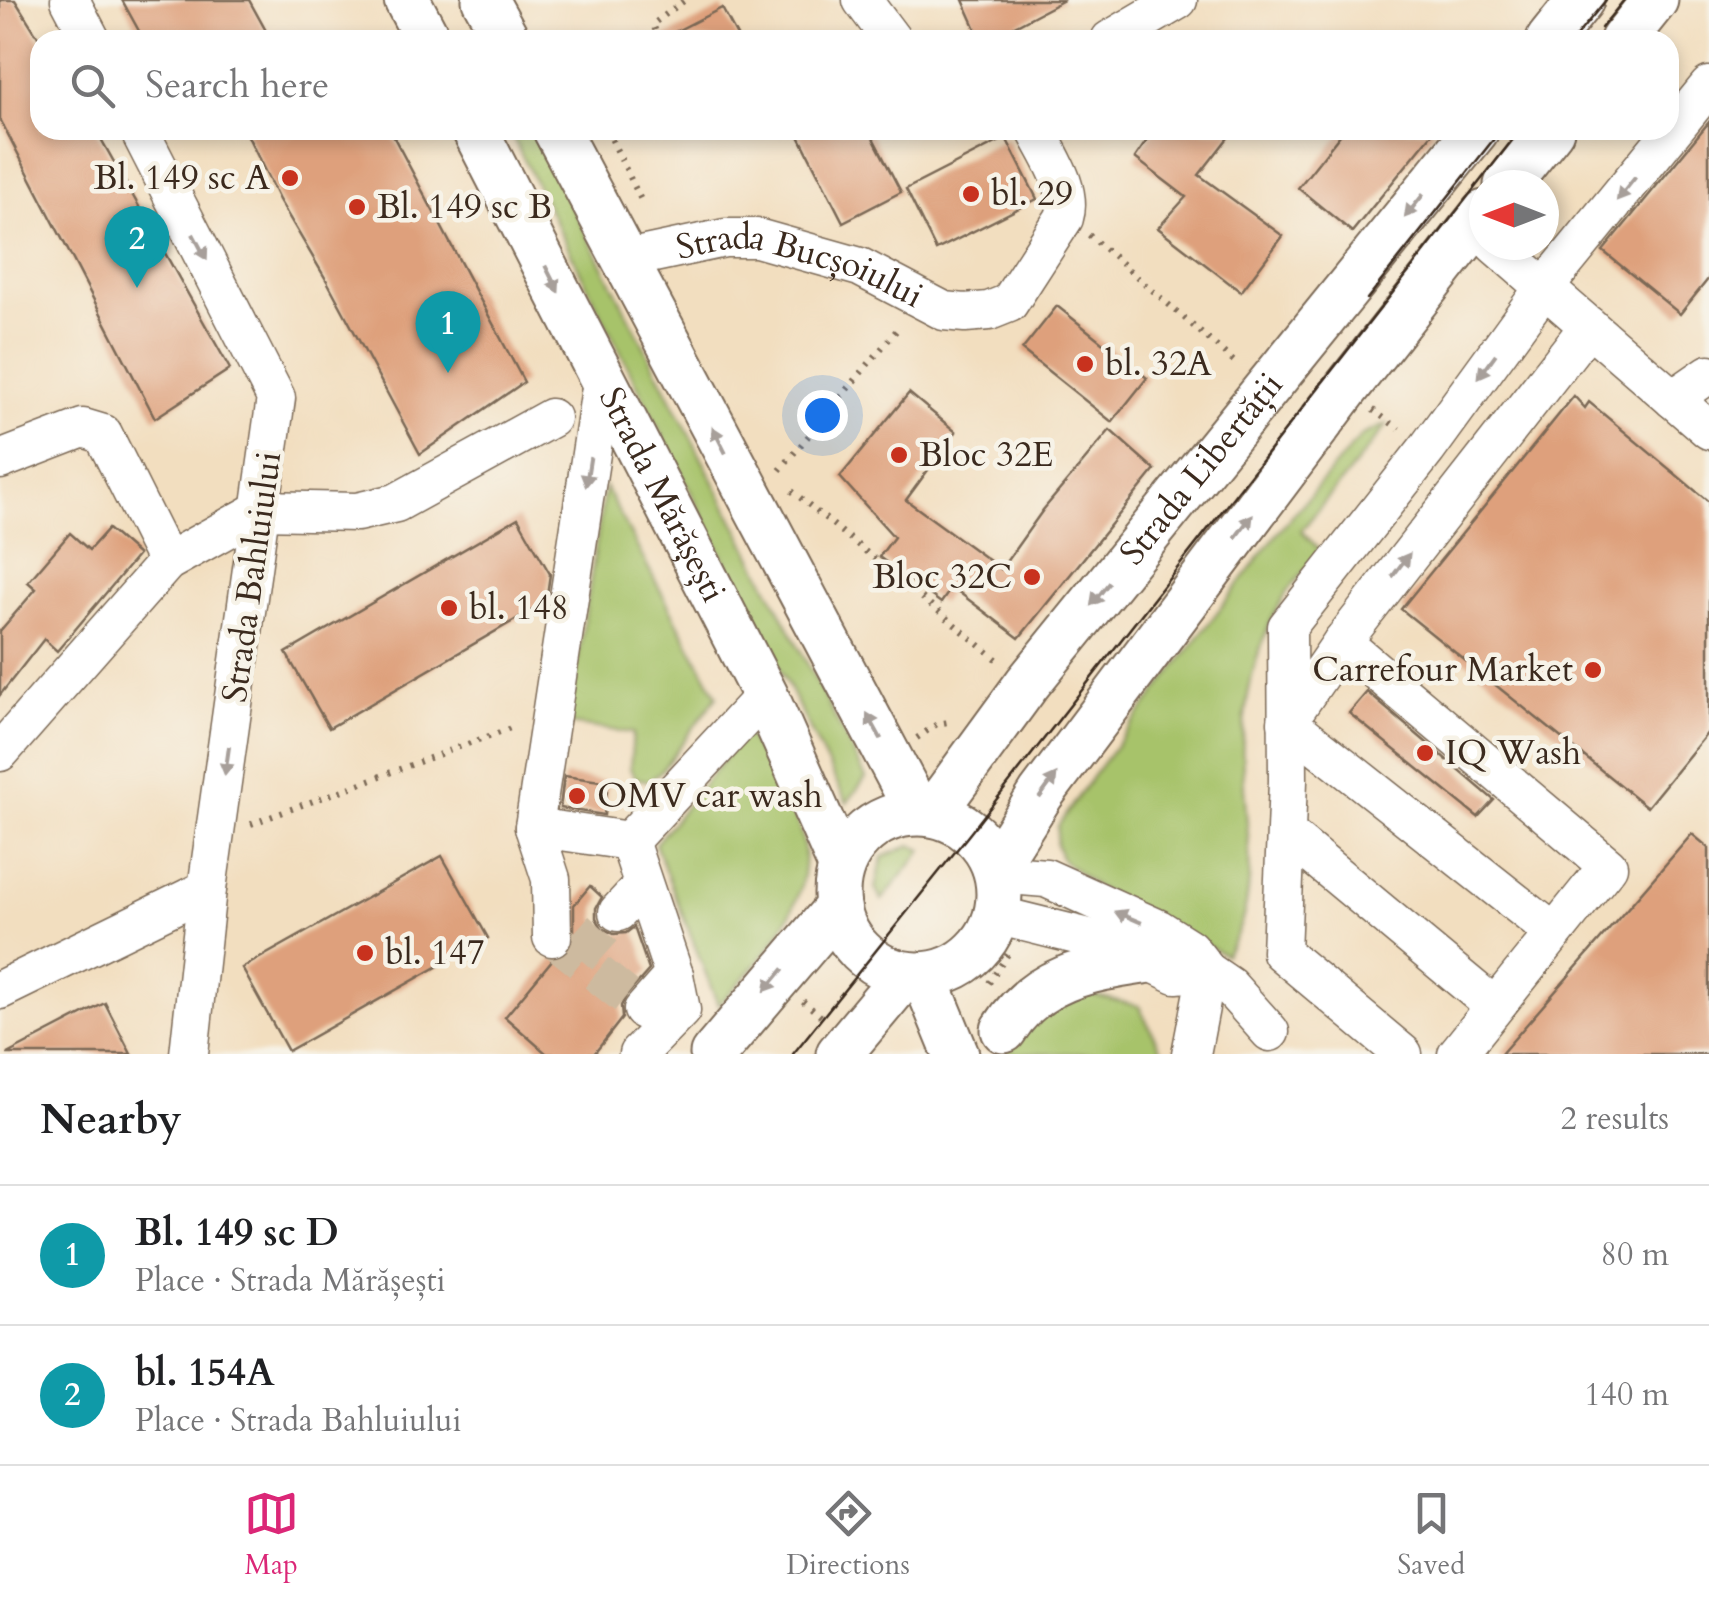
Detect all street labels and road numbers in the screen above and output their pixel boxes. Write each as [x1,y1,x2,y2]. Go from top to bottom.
street label: Strada Bucșoiului [672,213,931,320]
street label: Strada Libertății [1109,362,1294,575]
street label: Strada Mărășești [587,379,737,610]
street label: Strada Bahluiului [211,448,293,706]

